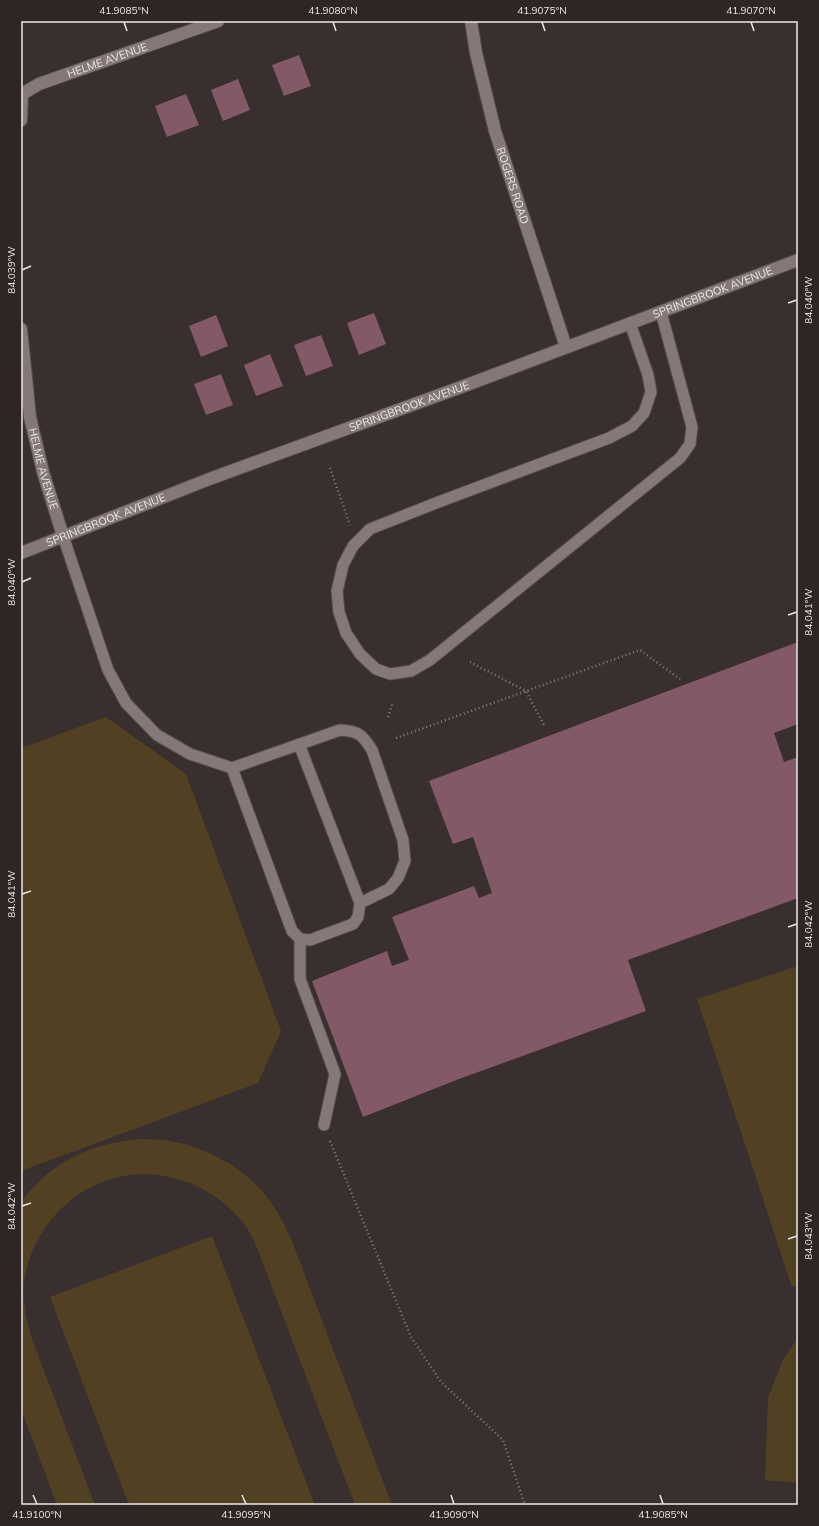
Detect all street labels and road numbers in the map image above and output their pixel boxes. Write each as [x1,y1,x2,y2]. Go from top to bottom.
street label: HELME AVENUE [65,39,149,81]
street label: ROGERS ROAD [494,145,532,226]
street label: SPRINGBROOK AVENUE [651,263,774,321]
street label: SPRINGBROOK AVENUE [347,378,471,434]
street label: HELME AVENUE [26,427,61,511]
street label: SPRINGBROOK AVENUE [44,490,167,549]

